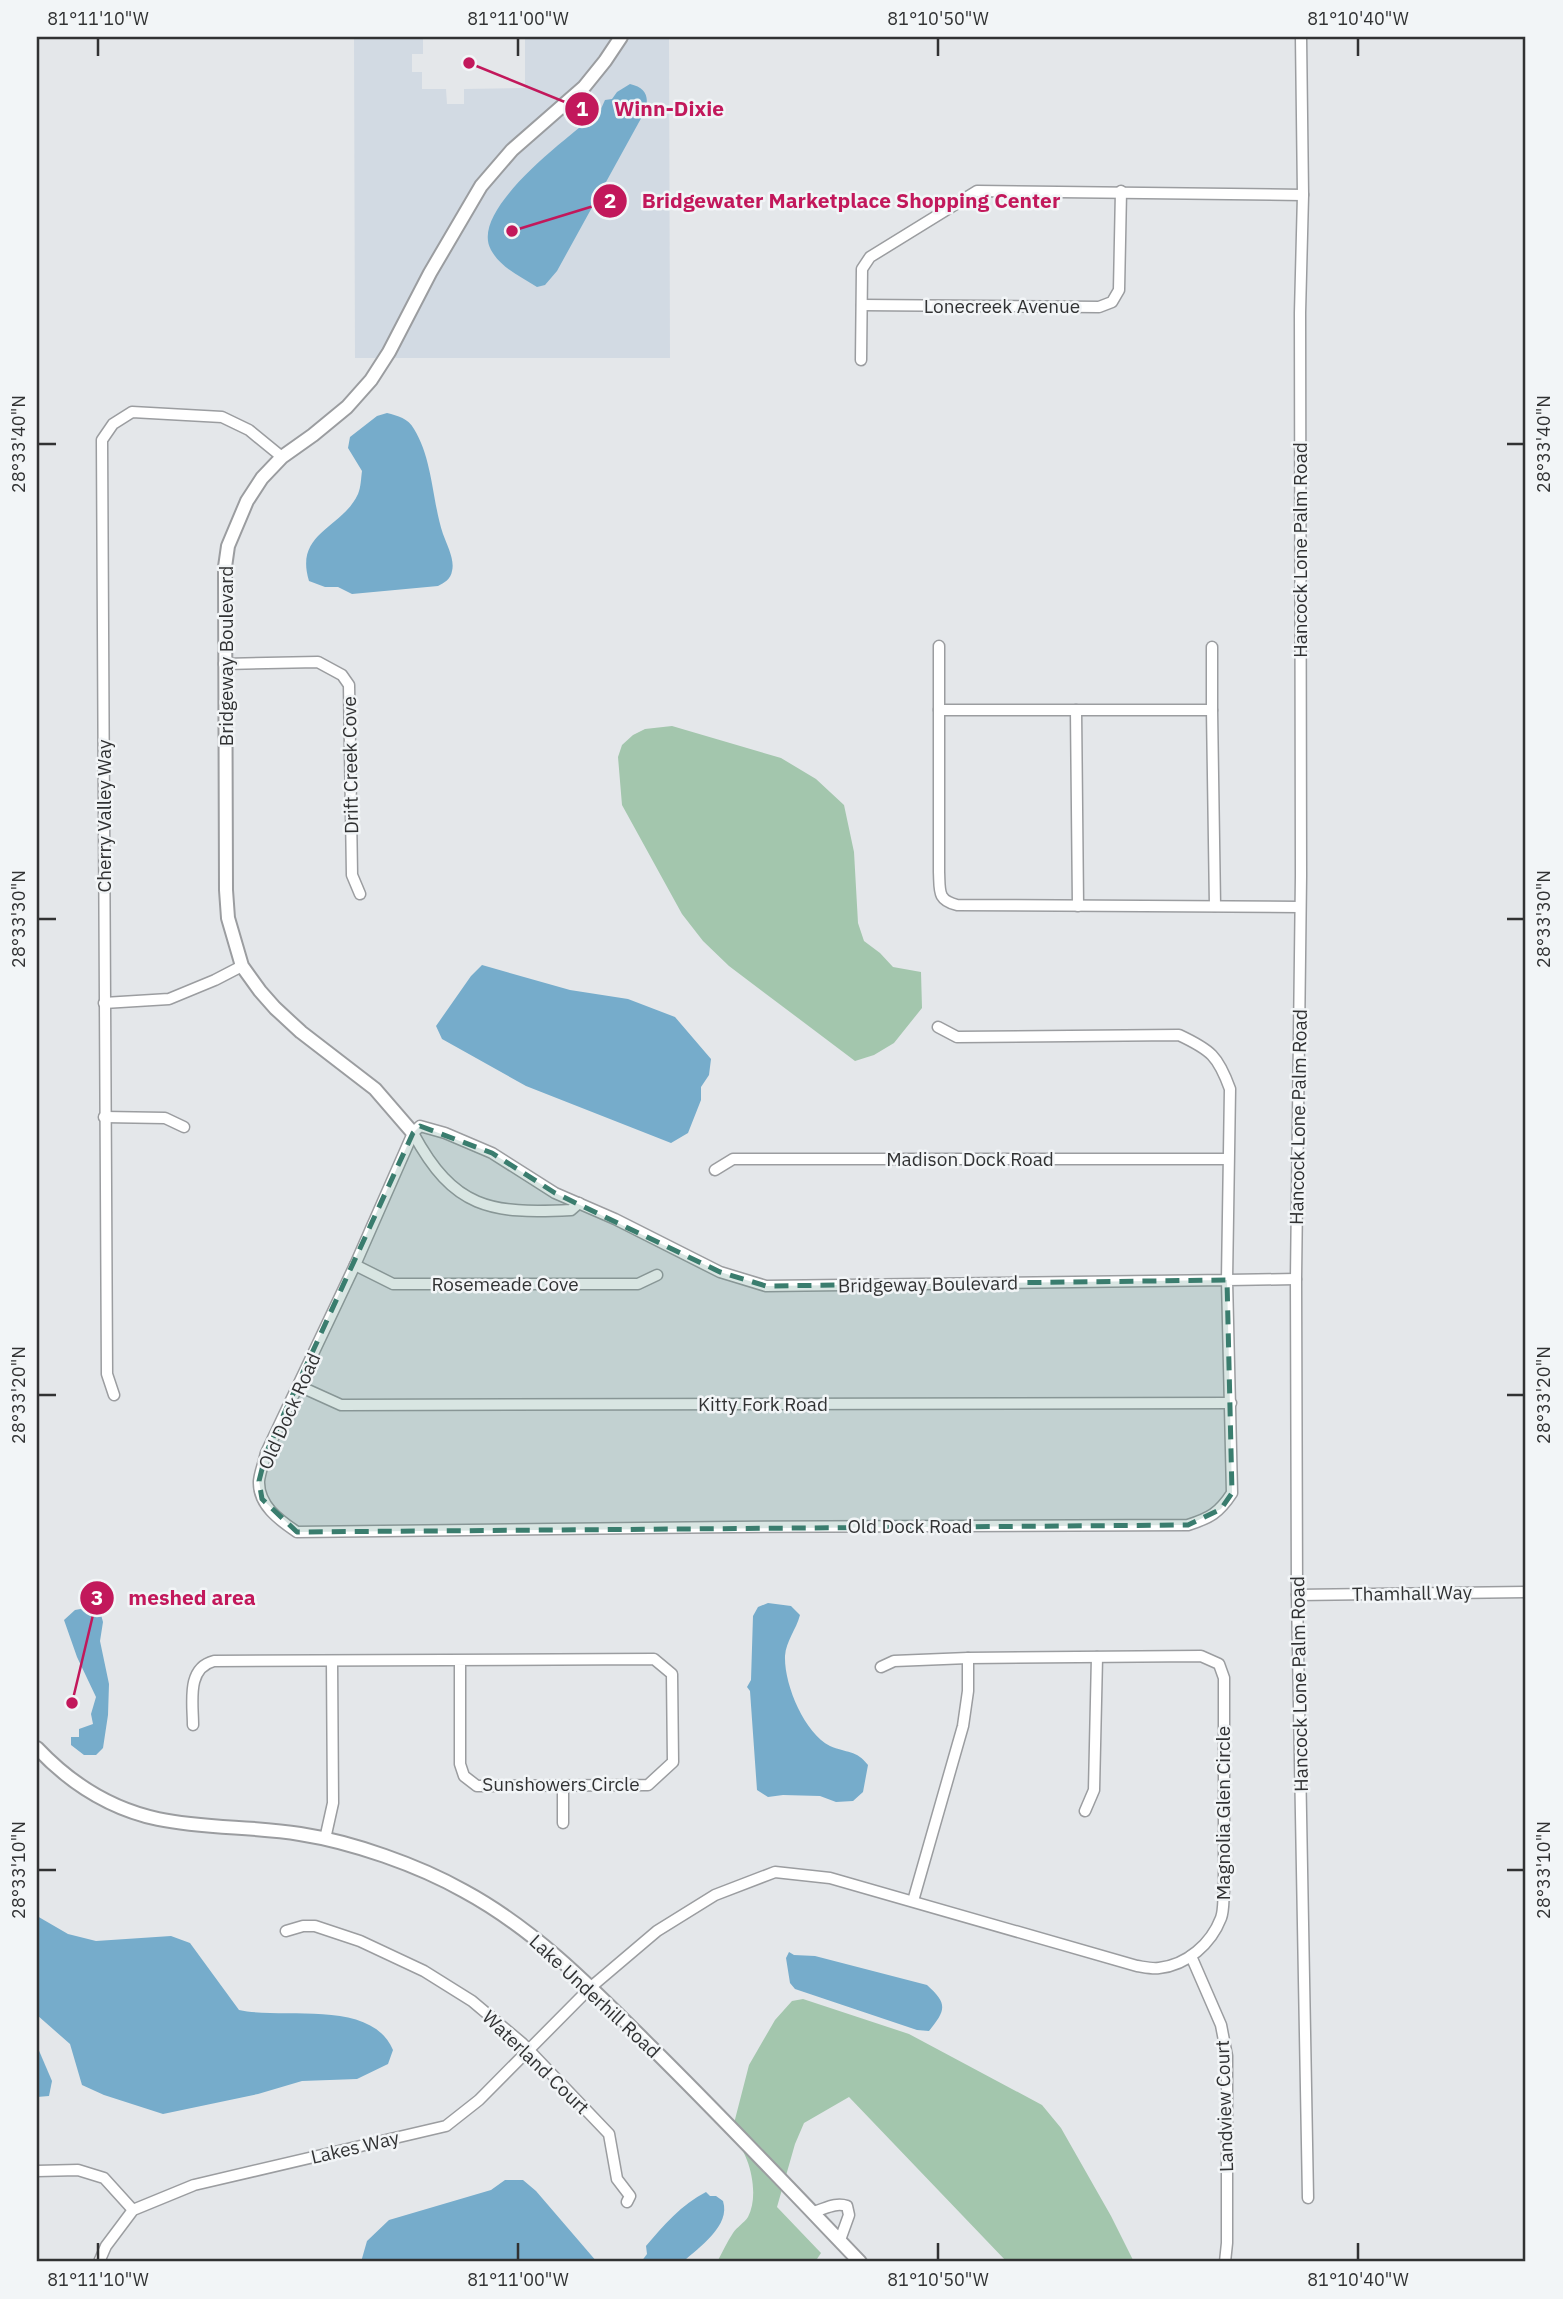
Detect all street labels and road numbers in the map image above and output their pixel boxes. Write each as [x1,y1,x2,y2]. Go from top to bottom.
street label: Lonecreek Avenue [924,294,1080,318]
street label: Hancock Lone Palm Road [1288,442,1312,658]
street label: Bridgeway Boulevard [214,566,238,746]
street label: Drift Creek Cove [337,696,363,834]
street label: Cherry Valley Way [92,739,116,893]
street label: Hancock Lone Palm Road [1284,1009,1312,1225]
street label: Madison Dock Road [886,1147,1054,1171]
street label: Bridgeway Boulevard [838,1270,1018,1298]
street label: Rosemeade Cove [431,1272,579,1296]
street label: Old Dock Road [253,1349,325,1473]
street label: Kitty Fork Road [698,1392,828,1416]
street label: Old Dock Road [847,1514,973,1538]
street label: Hancock Lone Palm Road [1285,1576,1313,1792]
street label: Thamhall Way [1352,1580,1473,1606]
street label: Magnolia Glen Circle [1211,1726,1235,1900]
street label: Sunshowers Circle [482,1772,640,1796]
street label: Lake Underhill Road [525,1929,665,2063]
street label: Waterland Court [478,2005,594,2119]
street label: Landview Court [1210,2040,1238,2172]
street label: Lakes Way [309,2125,402,2169]

